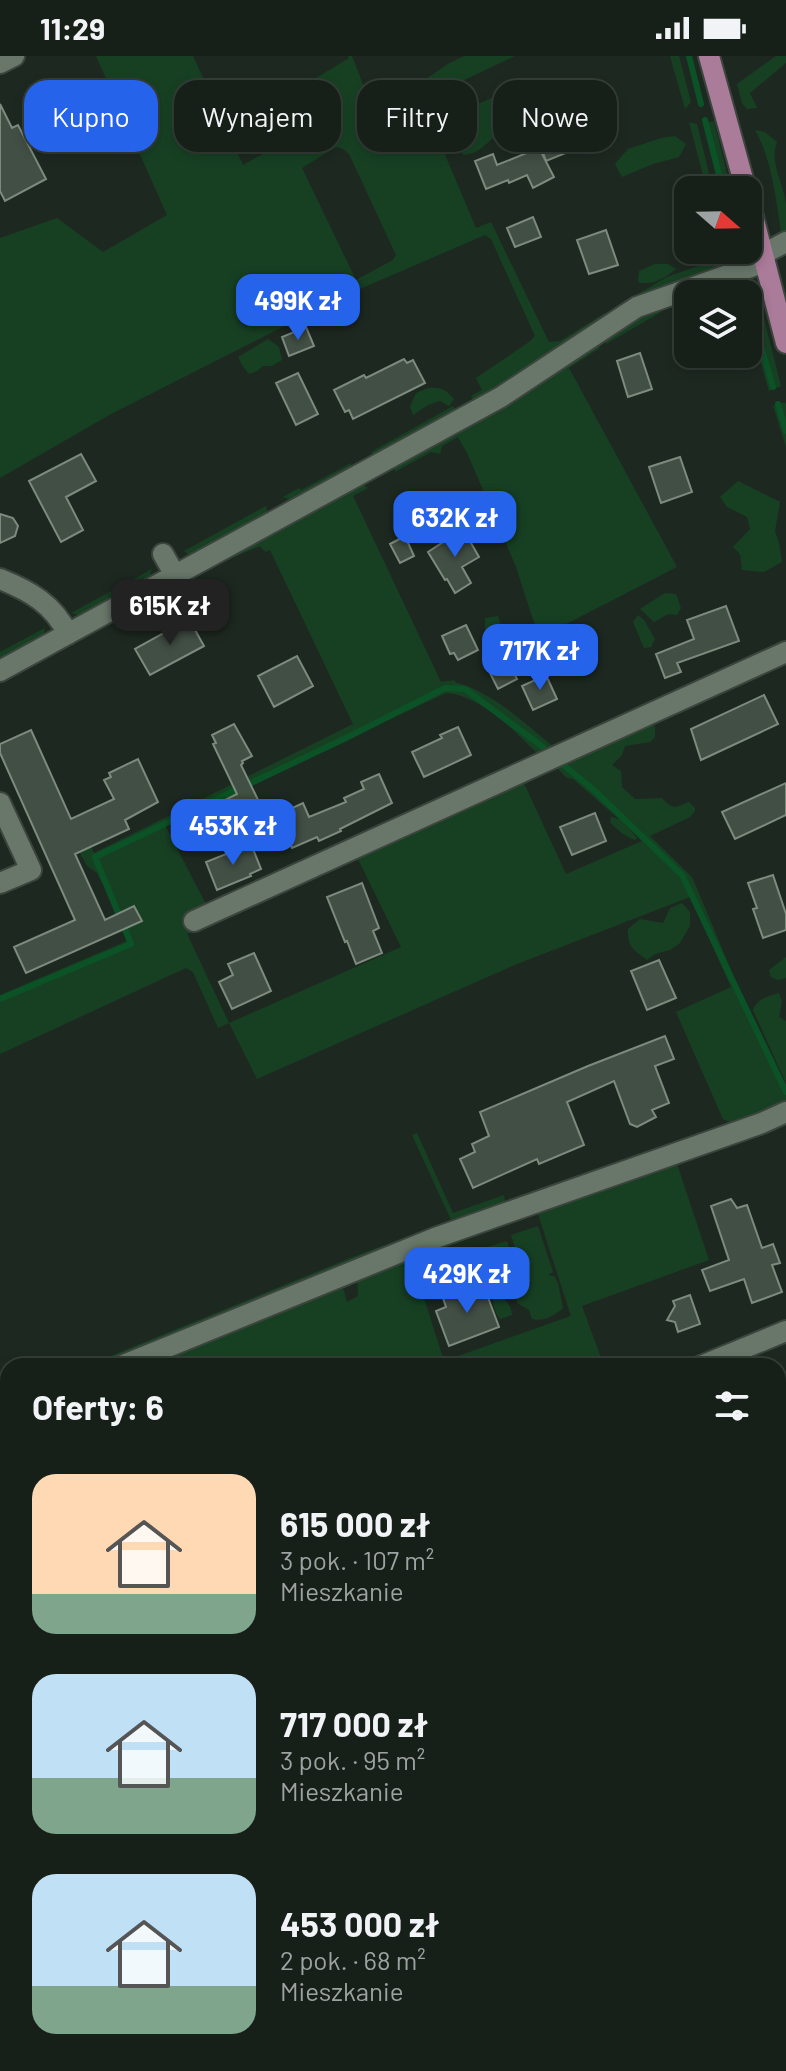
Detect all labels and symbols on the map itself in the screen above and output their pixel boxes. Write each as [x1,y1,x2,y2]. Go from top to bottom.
north arrow [674,176,762,264]
pin: 499K zł [224,274,372,342]
pin: 632K zł [381,491,529,559]
pin: 615K zł [96,579,244,647]
pin: 717K zł [466,624,614,692]
pin: 453K zł [159,799,307,867]
pin: 429K zł [393,1247,541,1315]

